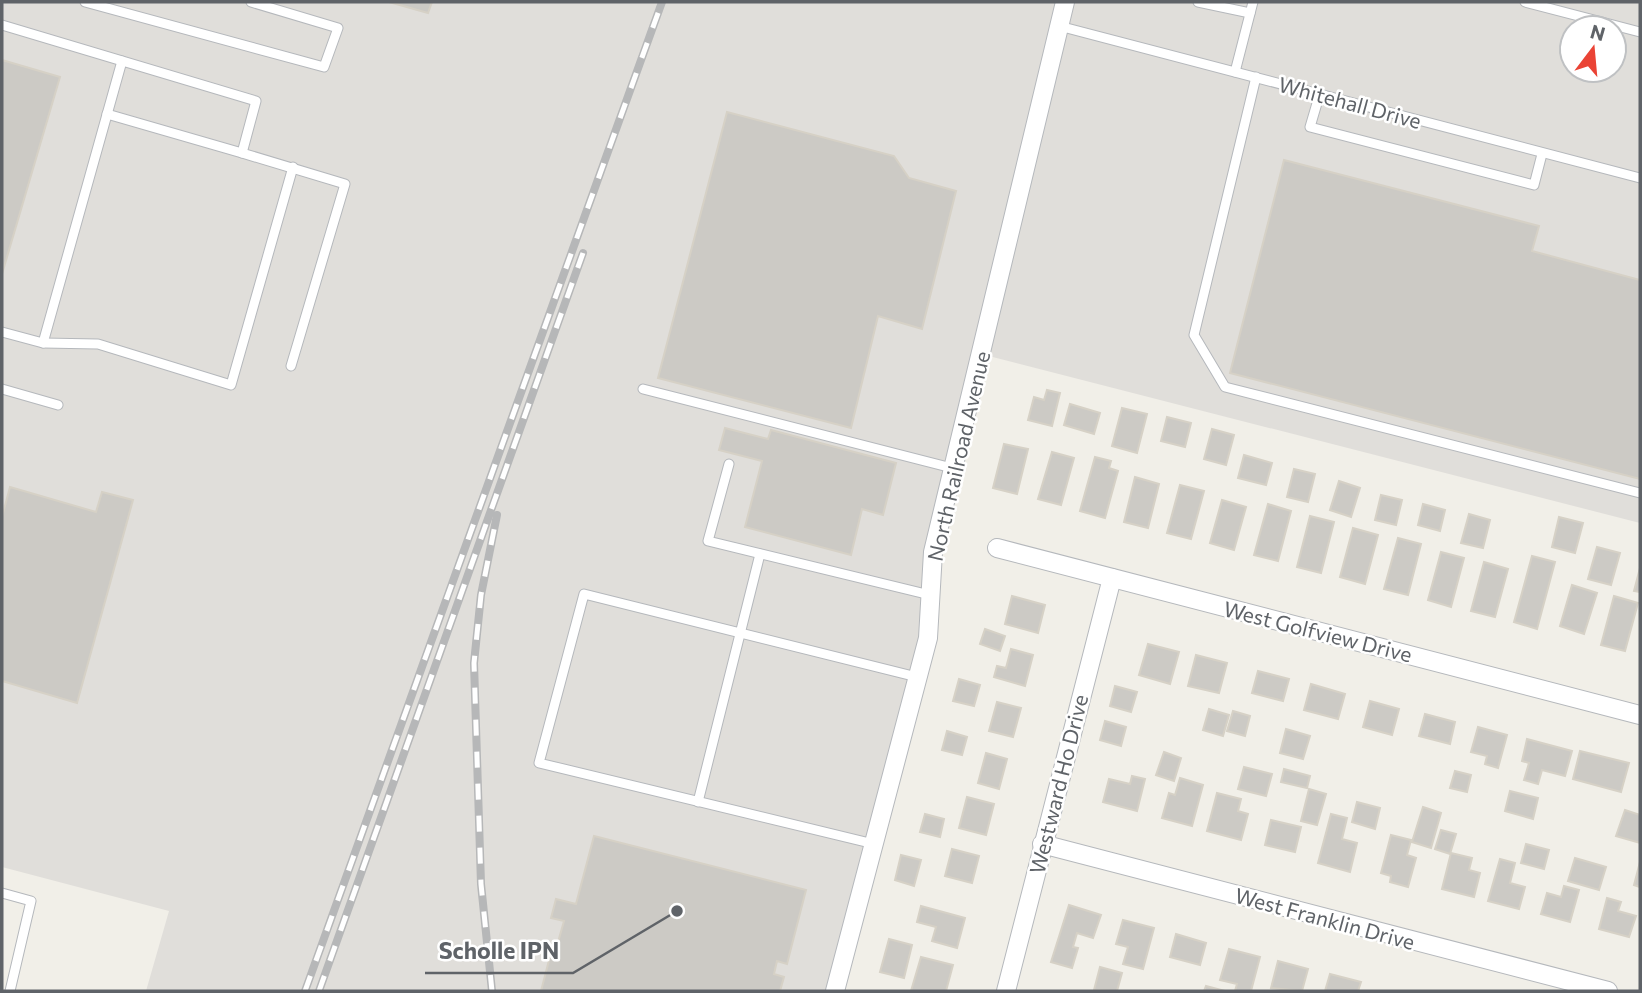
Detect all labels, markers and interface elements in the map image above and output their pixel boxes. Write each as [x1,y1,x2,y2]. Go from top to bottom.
north arrow [1558,14,1628,84]
text: N [1588,19,1608,45]
street label: Whitehall Drive [1276,71,1424,133]
street label: North Railroad Avenue [922,349,994,563]
street label: West Golfview Drive [1221,595,1415,667]
street label: Westward Ho Drive [1024,692,1092,876]
street label: West Franklin Drive [1232,882,1418,954]
callout: Scholle IPN [425,929,573,973]
text: Scholle IPN [439,936,559,964]

